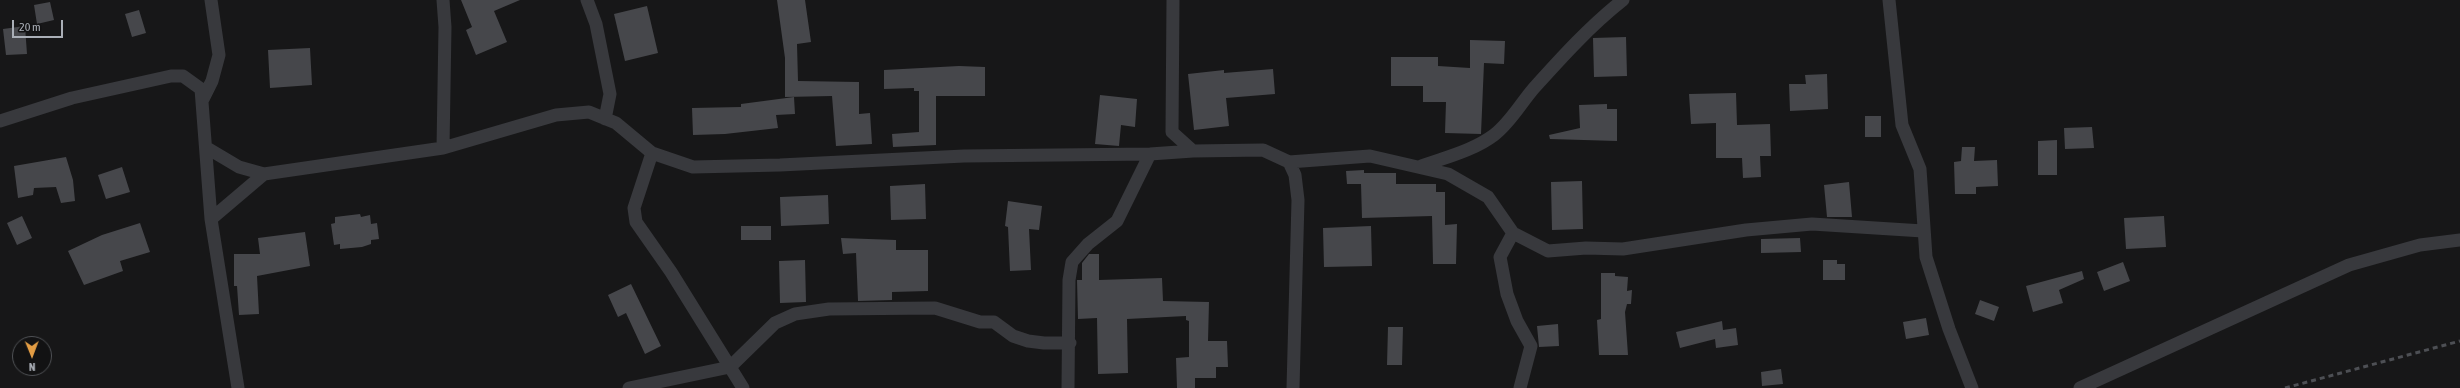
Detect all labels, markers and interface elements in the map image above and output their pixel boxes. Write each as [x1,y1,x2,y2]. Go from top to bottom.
scale bar [14,12,65,38]
text: 20 m [19,20,41,34]
north arrow [12,336,52,376]
text: N [29,361,36,373]

